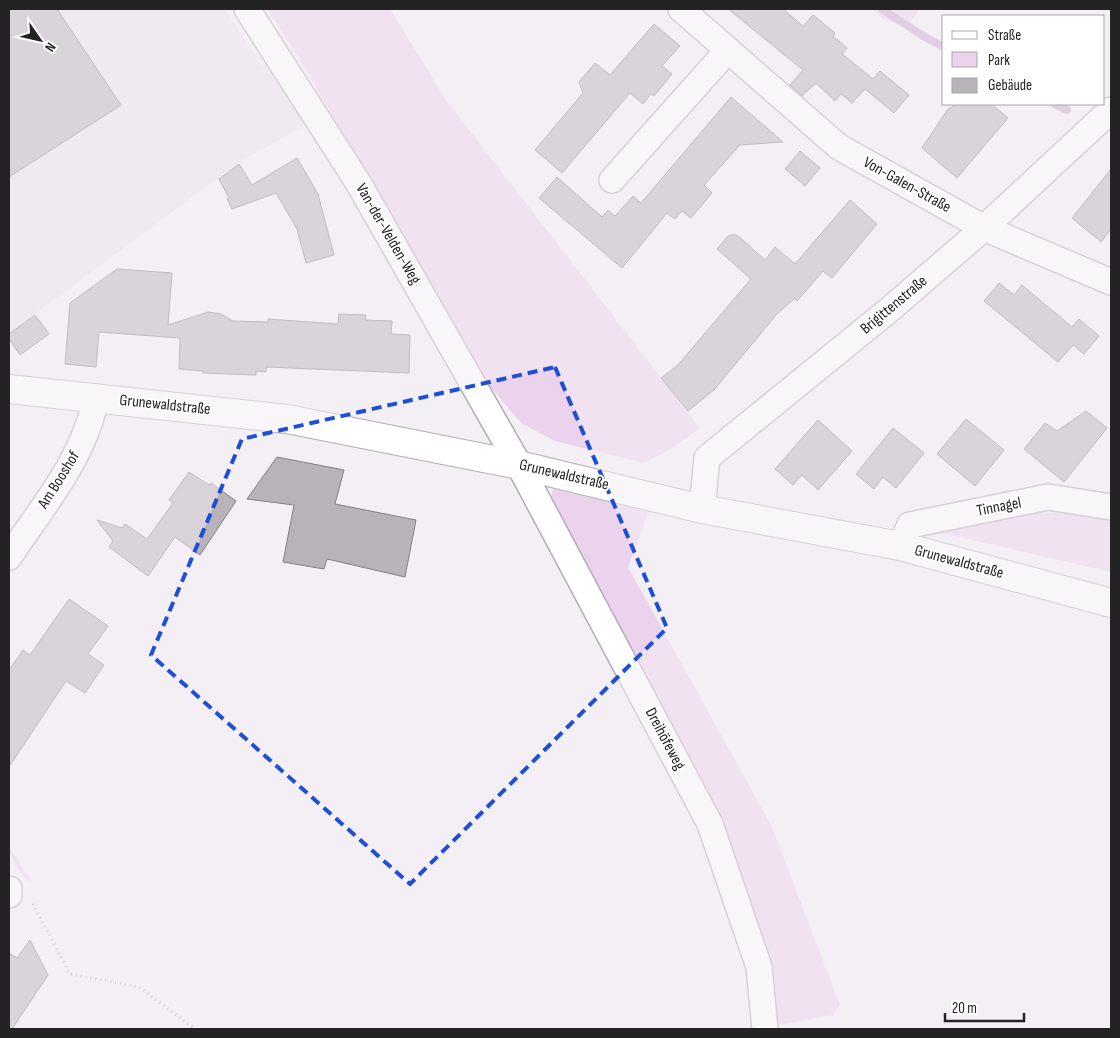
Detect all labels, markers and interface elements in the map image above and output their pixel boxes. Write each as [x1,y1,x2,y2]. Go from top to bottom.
north arrow [15,15,65,65]
legend [942,15,1105,105]
text: Straße [988,26,1021,45]
text: N [41,39,60,55]
text: Park [988,51,1010,70]
text: Gebäude [988,76,1032,95]
street label: Von-Galen-Straße [860,153,954,217]
street label: Van-der-Velden-Weg [351,180,425,288]
street label: Brigittenstraße [857,272,931,338]
street label: Grunewaldstraße [119,391,211,419]
street label: Am Booshof [33,447,84,513]
street label: Grunewaldstraße [517,455,611,495]
street label: Tinnagel [975,493,1023,521]
street label: Grunewaldstraße [912,541,1006,583]
street label: Dreihöfeweg [641,705,689,773]
scale bar [945,990,1024,1022]
text: 20 m [952,999,977,1018]

